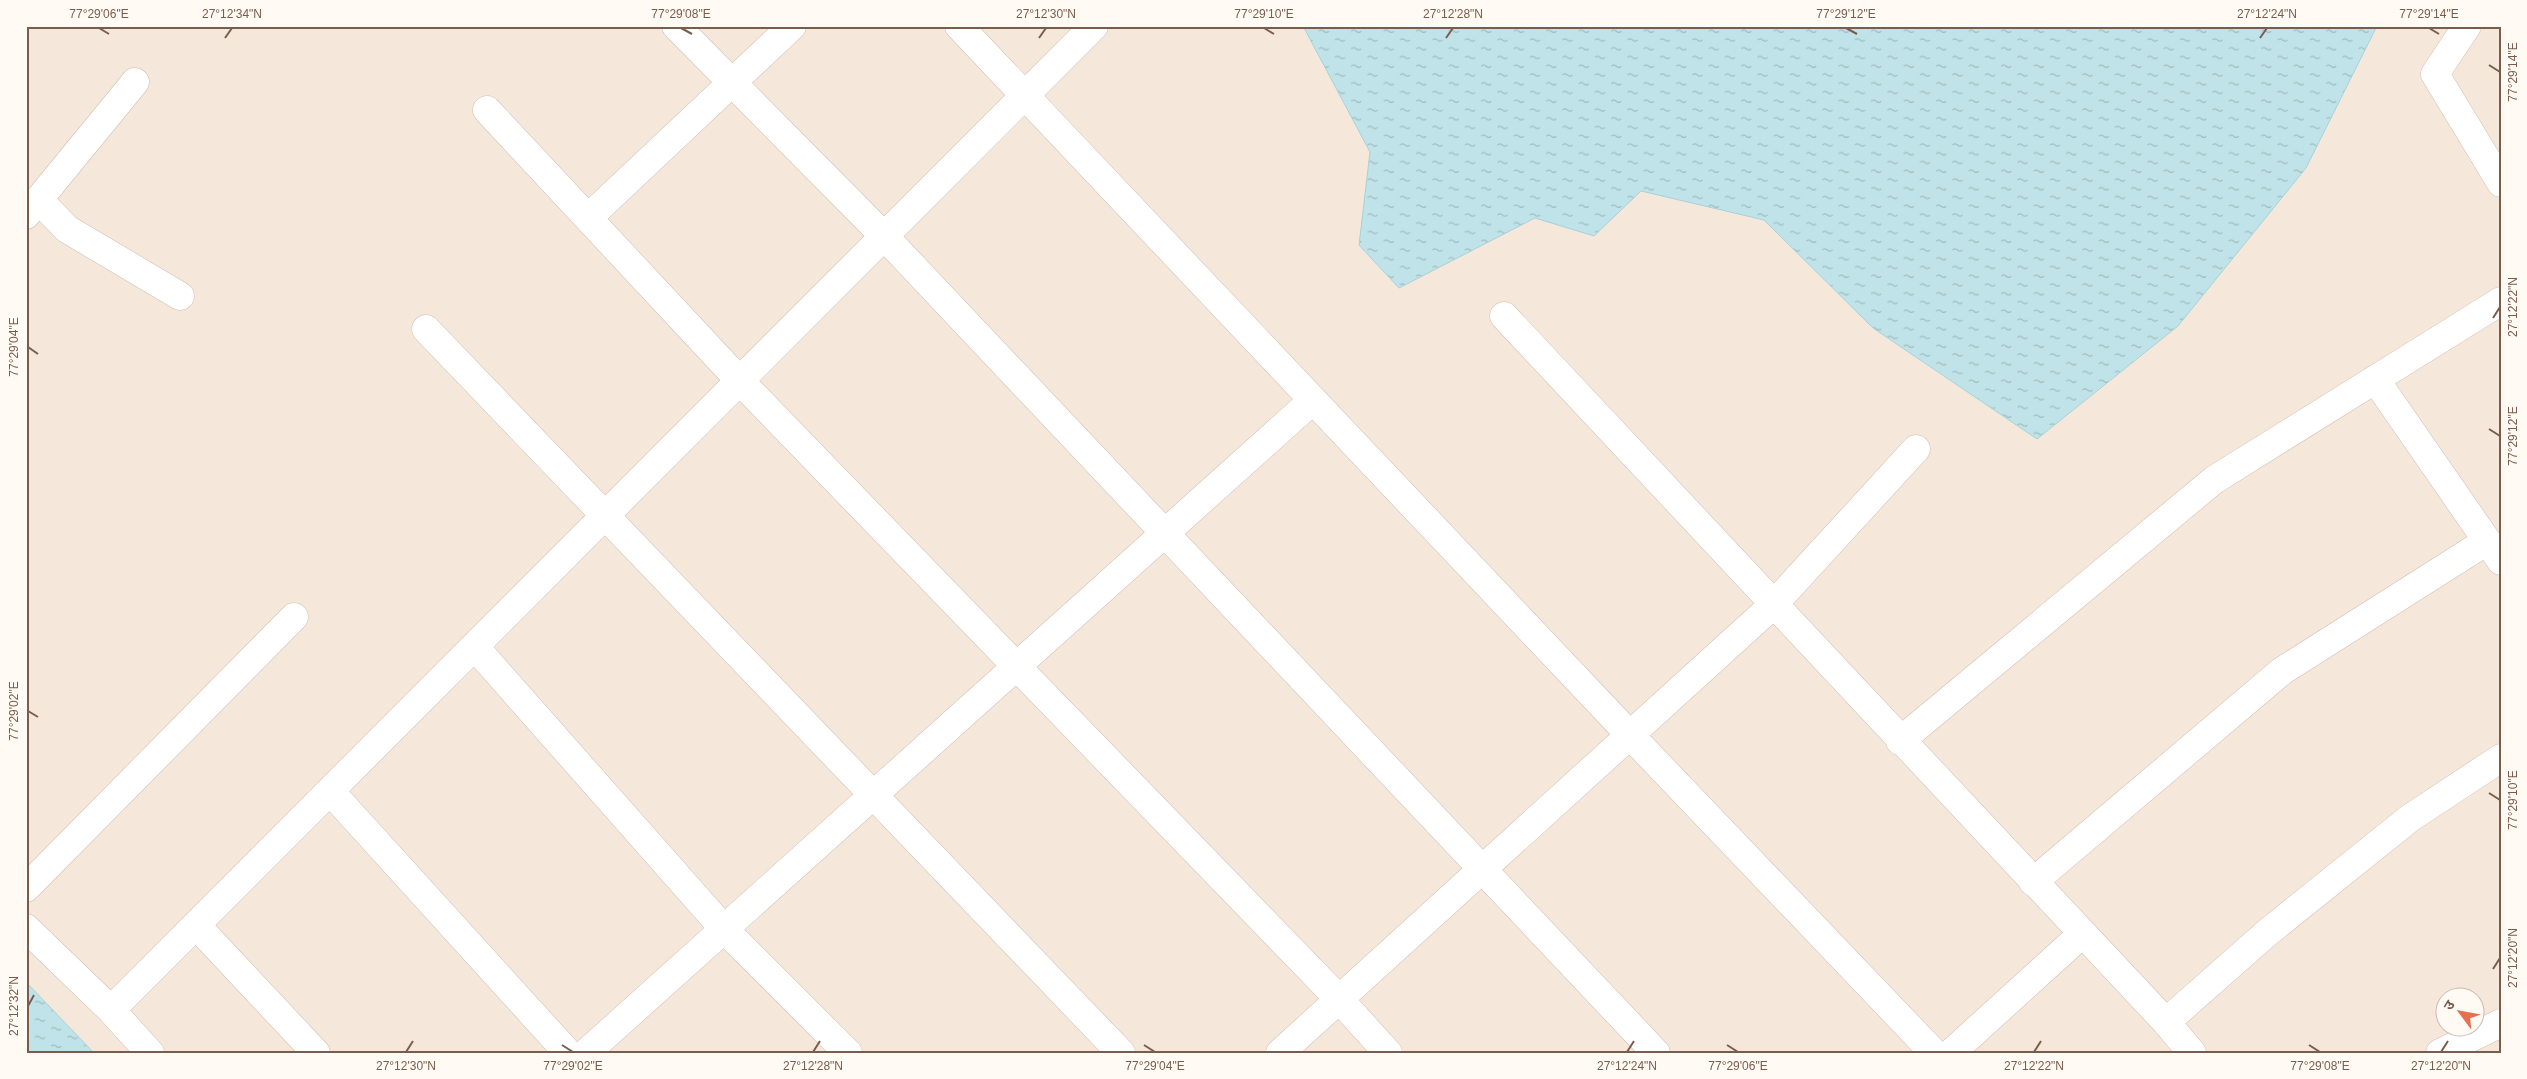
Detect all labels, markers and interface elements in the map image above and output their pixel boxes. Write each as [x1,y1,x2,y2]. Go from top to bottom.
text: 77°29'06"E [69,7,129,21]
text: 27°12'34"N [202,7,262,21]
text: 77°29'08"E [651,7,711,21]
text: 27°12'30"N [1016,7,1076,21]
text: 77°29'10"E [1234,7,1294,21]
text: 27°12'28"N [1423,7,1483,21]
text: 77°29'12"E [1816,7,1876,21]
text: 27°12'24"N [2237,7,2297,21]
text: 77°29'14"E [2399,7,2459,21]
text: 77°29'14"E [2506,42,2520,102]
text: 27°12'22"N [2506,277,2520,337]
text: 77°29'04"E [7,317,21,377]
text: 77°29'12"E [2506,406,2520,466]
text: 77°29'02"E [7,681,21,741]
text: 77°29'10"E [2506,770,2520,830]
text: 27°12'20"N [2506,928,2520,988]
text: 27°12'32"N [7,976,21,1036]
north arrow [2434,986,2484,1036]
text: उ [2440,997,2458,1013]
text: 27°12'30"N [376,1059,436,1073]
text: 77°29'02"E [543,1059,603,1073]
text: 27°12'28"N [783,1059,843,1073]
text: 77°29'04"E [1125,1059,1185,1073]
text: 27°12'24"N [1597,1059,1657,1073]
text: 77°29'06"E [1708,1059,1768,1073]
text: 27°12'22"N [2004,1059,2064,1073]
text: 77°29'08"E [2290,1059,2350,1073]
text: 27°12'20"N [2411,1059,2471,1073]

